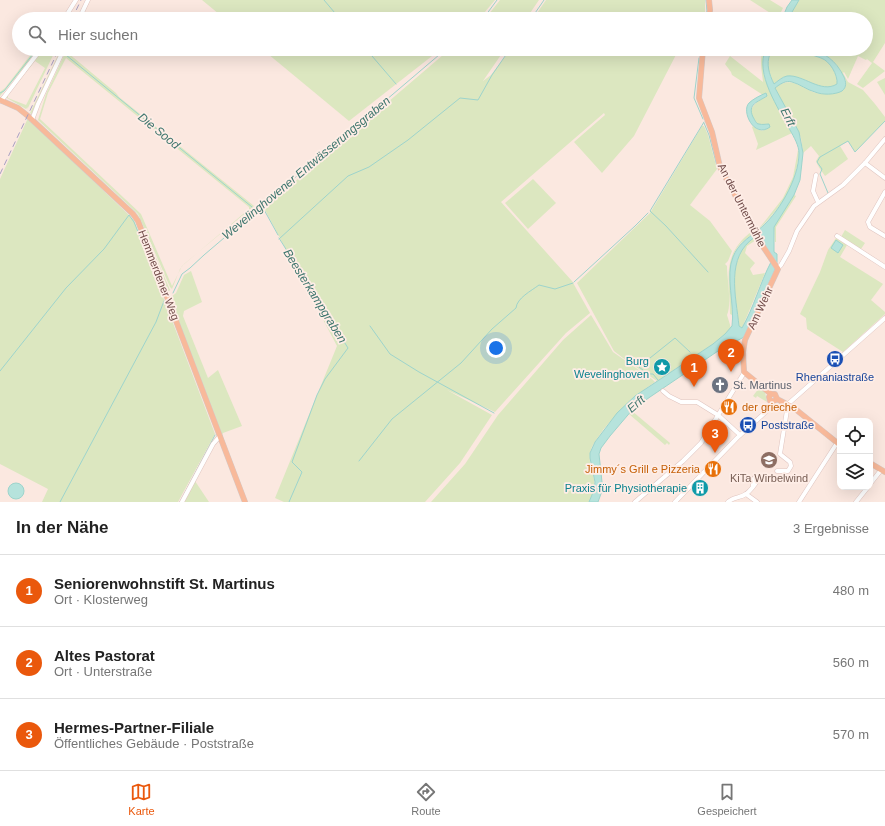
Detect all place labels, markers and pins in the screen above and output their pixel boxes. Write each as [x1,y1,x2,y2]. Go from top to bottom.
pin: 2 [718,339,744,372]
bus stop icon: Rhenaniastraße [825,349,845,369]
pin: 1 [681,354,707,387]
place label: Burg Wevelinghoven [574,355,649,380]
place icon: Burg Wevelinghoven [652,357,672,377]
place label: Rhenaniastraße [796,371,874,383]
church icon: St. Martinus [710,375,730,395]
place label: St. Martinus [733,379,792,391]
restaurant icon: der grieche [719,397,739,417]
place label: der grieche [742,401,797,413]
bus stop icon: Poststraße [738,415,758,435]
place label: Poststraße [761,419,814,431]
pin: 3 [702,420,728,453]
school or university icon: KiTa Wirbelwind [759,450,779,470]
restaurant icon: Jimmy´s Grill e Pizzeria [703,459,723,479]
place label: Jimmy´s Grill e Pizzeria [585,463,701,475]
place label: KiTa Wirbelwind [730,472,808,484]
building icon: Praxis für Physiotherapie [690,478,710,498]
place label: Praxis für Physiotherapie [565,482,687,494]

